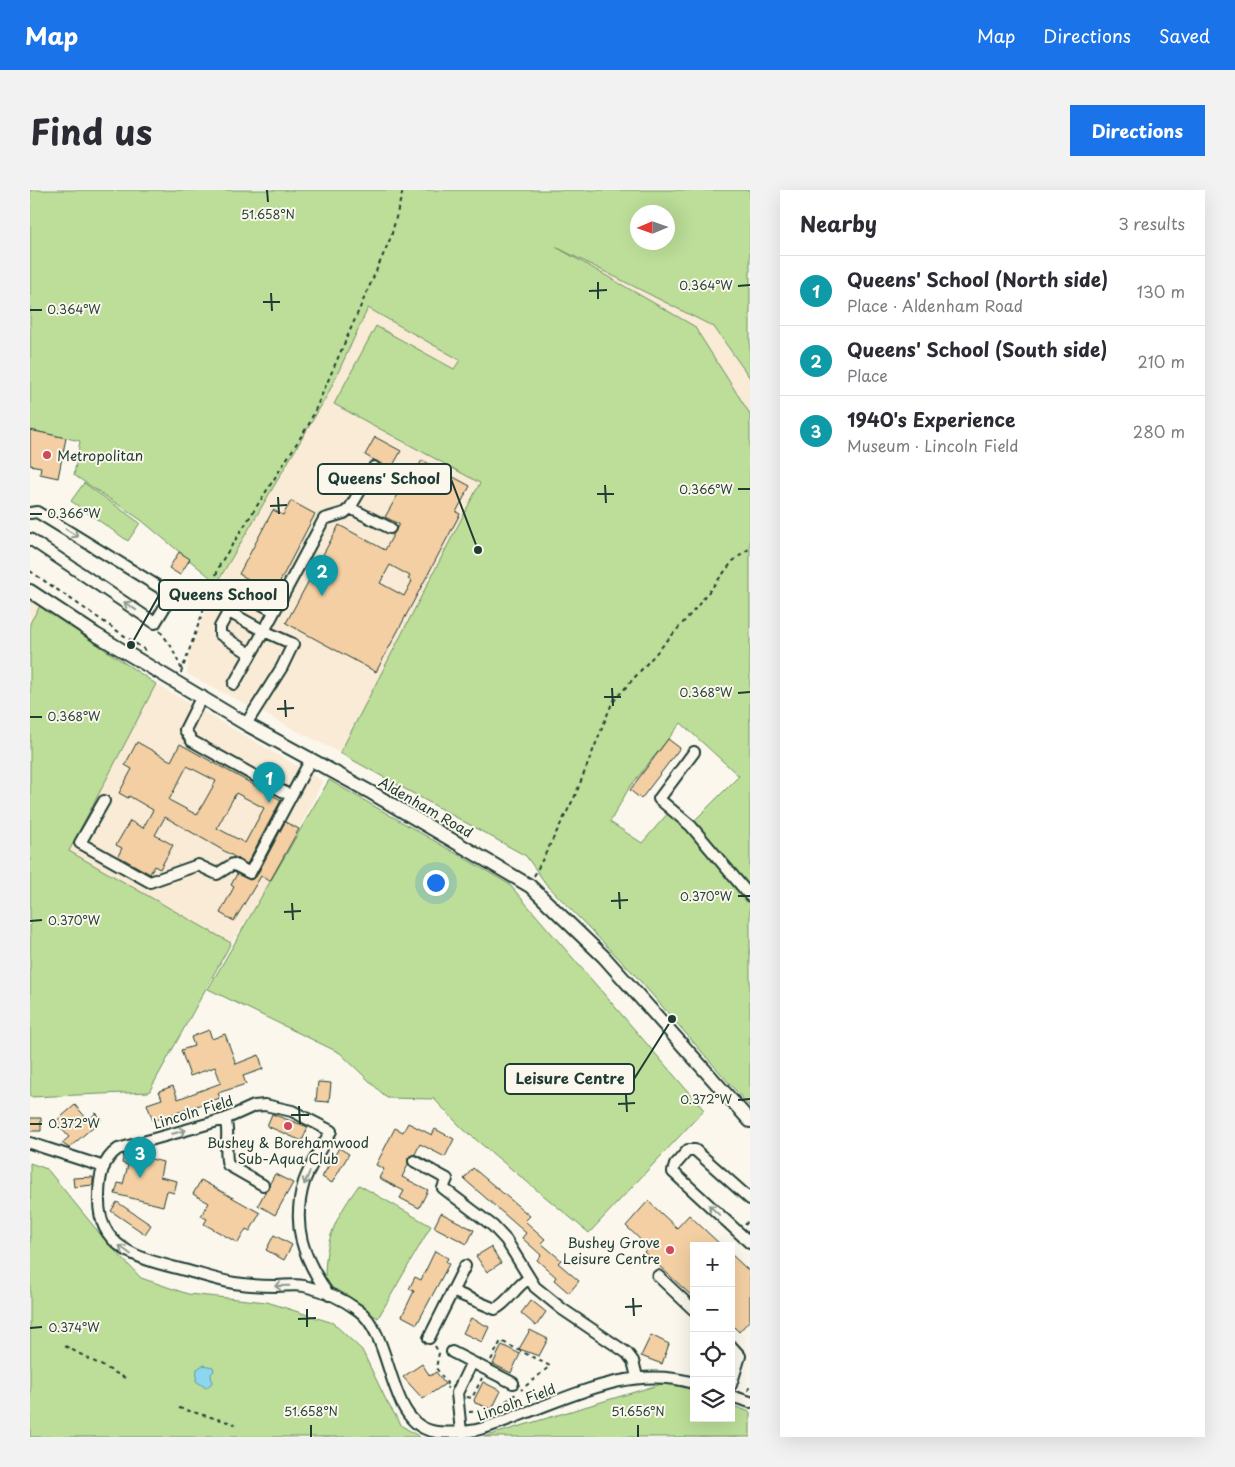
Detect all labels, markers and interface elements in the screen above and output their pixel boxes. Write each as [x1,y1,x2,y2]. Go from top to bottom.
text: Map [25,17,78,53]
text: Map [977,22,1015,49]
text: Directions [1043,22,1131,49]
text: Saved [1159,22,1210,49]
text: Find us [30,104,152,157]
button: Directions [1070,105,1205,156]
text: 51.658°N [241,205,295,223]
north arrow [630,205,675,250]
text: Nearby [800,207,877,239]
text: 3 results [1118,211,1185,235]
text: Queens' School (North side) [847,265,1108,293]
text: 0.364°W [679,276,733,294]
text: 1 [812,279,820,303]
text: 130 m [1137,279,1185,303]
text: Place · Aldenham Road [847,293,1023,317]
text: 0.364°W [47,300,101,318]
text: Queens' School (South side) [847,335,1107,363]
text: 2 [810,349,822,373]
text: 210 m [1137,349,1185,373]
text: Place [847,363,888,387]
text: 1940's Experience [847,405,1015,433]
text: 3 [811,419,821,443]
text: 280 m [1133,419,1185,443]
text: Museum · Lincoln Field [847,433,1018,457]
place label: Metropolitan [57,445,143,466]
marker: Metropolitan [41,449,53,461]
callout: Queens' School [318,464,451,494]
text: Queens' School [328,466,440,489]
text: 0.366°W [679,480,733,498]
text: 0.366°W [47,504,101,522]
one-way arrow [65,529,79,539]
pin: 2 [306,555,338,596]
callout: Queens School [159,580,288,610]
text: Queens School [169,582,277,605]
one-way arrow [123,601,137,611]
text: 0.368°W [680,683,733,701]
text: 0.368°W [48,707,101,725]
pin: 1 [253,762,285,803]
street label: Aldenham Road [375,771,477,843]
your location [423,870,449,896]
text: 0.370°W [680,887,733,905]
text: 0.370°W [48,911,101,929]
callout: Leisure Centre [505,1064,634,1094]
text: Leisure Centre [515,1066,625,1089]
street label: Lincoln Field [151,1090,235,1134]
text: 0.372°W [680,1090,733,1108]
text: 0.372°W [48,1114,101,1132]
marker: Bushey & Borehamwood Sub-Aqua Club [282,1120,294,1132]
one-way arrow [170,1126,186,1136]
place label: Bushey & Borehamwood Sub-Aqua Club [207,1132,369,1169]
pin: 3 [124,1137,156,1178]
one-way arrow [302,1170,312,1185]
one-way arrow [707,1204,720,1216]
place label: Bushey Grove Leisure Centre [563,1232,660,1269]
map controls [690,1242,735,1422]
button: + [690,1242,735,1287]
marker: Bushey Grove Leisure Centre [664,1244,676,1256]
one-way arrow [118,1245,132,1255]
one-way arrow [274,1281,290,1290]
button: − [690,1287,735,1332]
text: 0.374°W [48,1318,100,1336]
button: locate [690,1332,735,1377]
button: layers [690,1377,735,1422]
street label: Lincoln Field [474,1378,558,1426]
text: 51.658°N [284,1402,338,1420]
text: 51.656°N [611,1402,665,1420]

